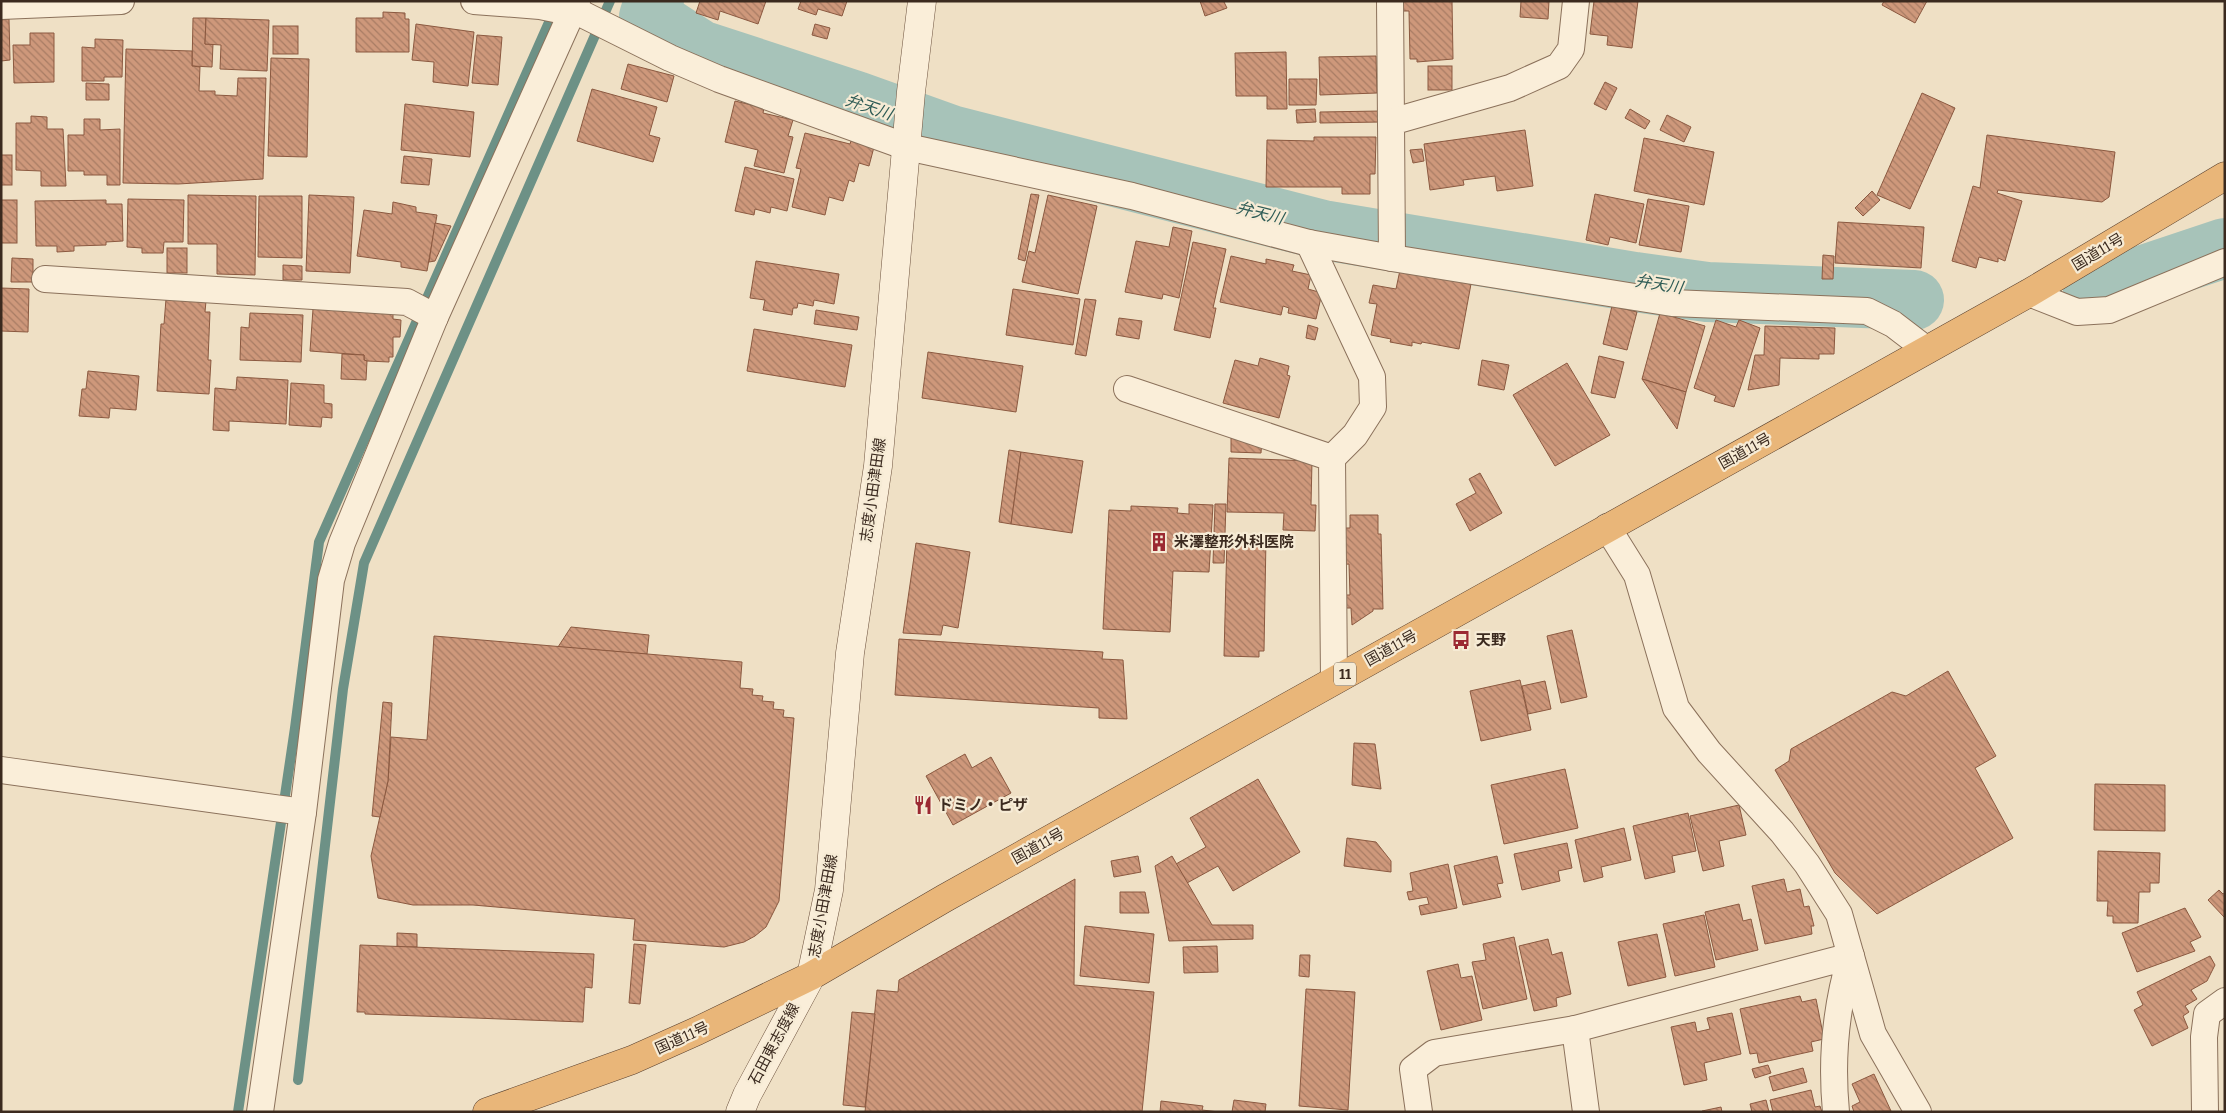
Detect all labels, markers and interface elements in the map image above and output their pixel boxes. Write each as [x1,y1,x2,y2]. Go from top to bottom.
water label: 弁天川 [843,90,897,124]
water label: 弁天川 [1234,198,1288,229]
street label: 国道11号 [2069,230,2127,274]
water label: 弁天川 [1634,271,1686,297]
street label: 国道11号 [1716,429,1774,473]
street label: 志度小田津田線 [857,437,889,543]
building icon: 米澤整形外科医院 [1148,531,1170,553]
place label: 米澤整形外科医院 [1174,533,1294,551]
street label: 国道11号 [1362,626,1420,670]
bus stop icon: 天野 [1450,629,1472,651]
place label: 天野 [1476,631,1506,649]
road number: 11 [1334,662,1356,686]
restaurant icon: ドミノ・ピザ [912,794,934,816]
place label: ドミノ・ピザ [938,796,1028,814]
street label: 国道11号 [1009,824,1067,868]
street label: 志度小田津田線 [805,853,841,959]
street label: 石田東志度線 [745,1000,803,1088]
street label: 国道11号 [652,1018,712,1058]

